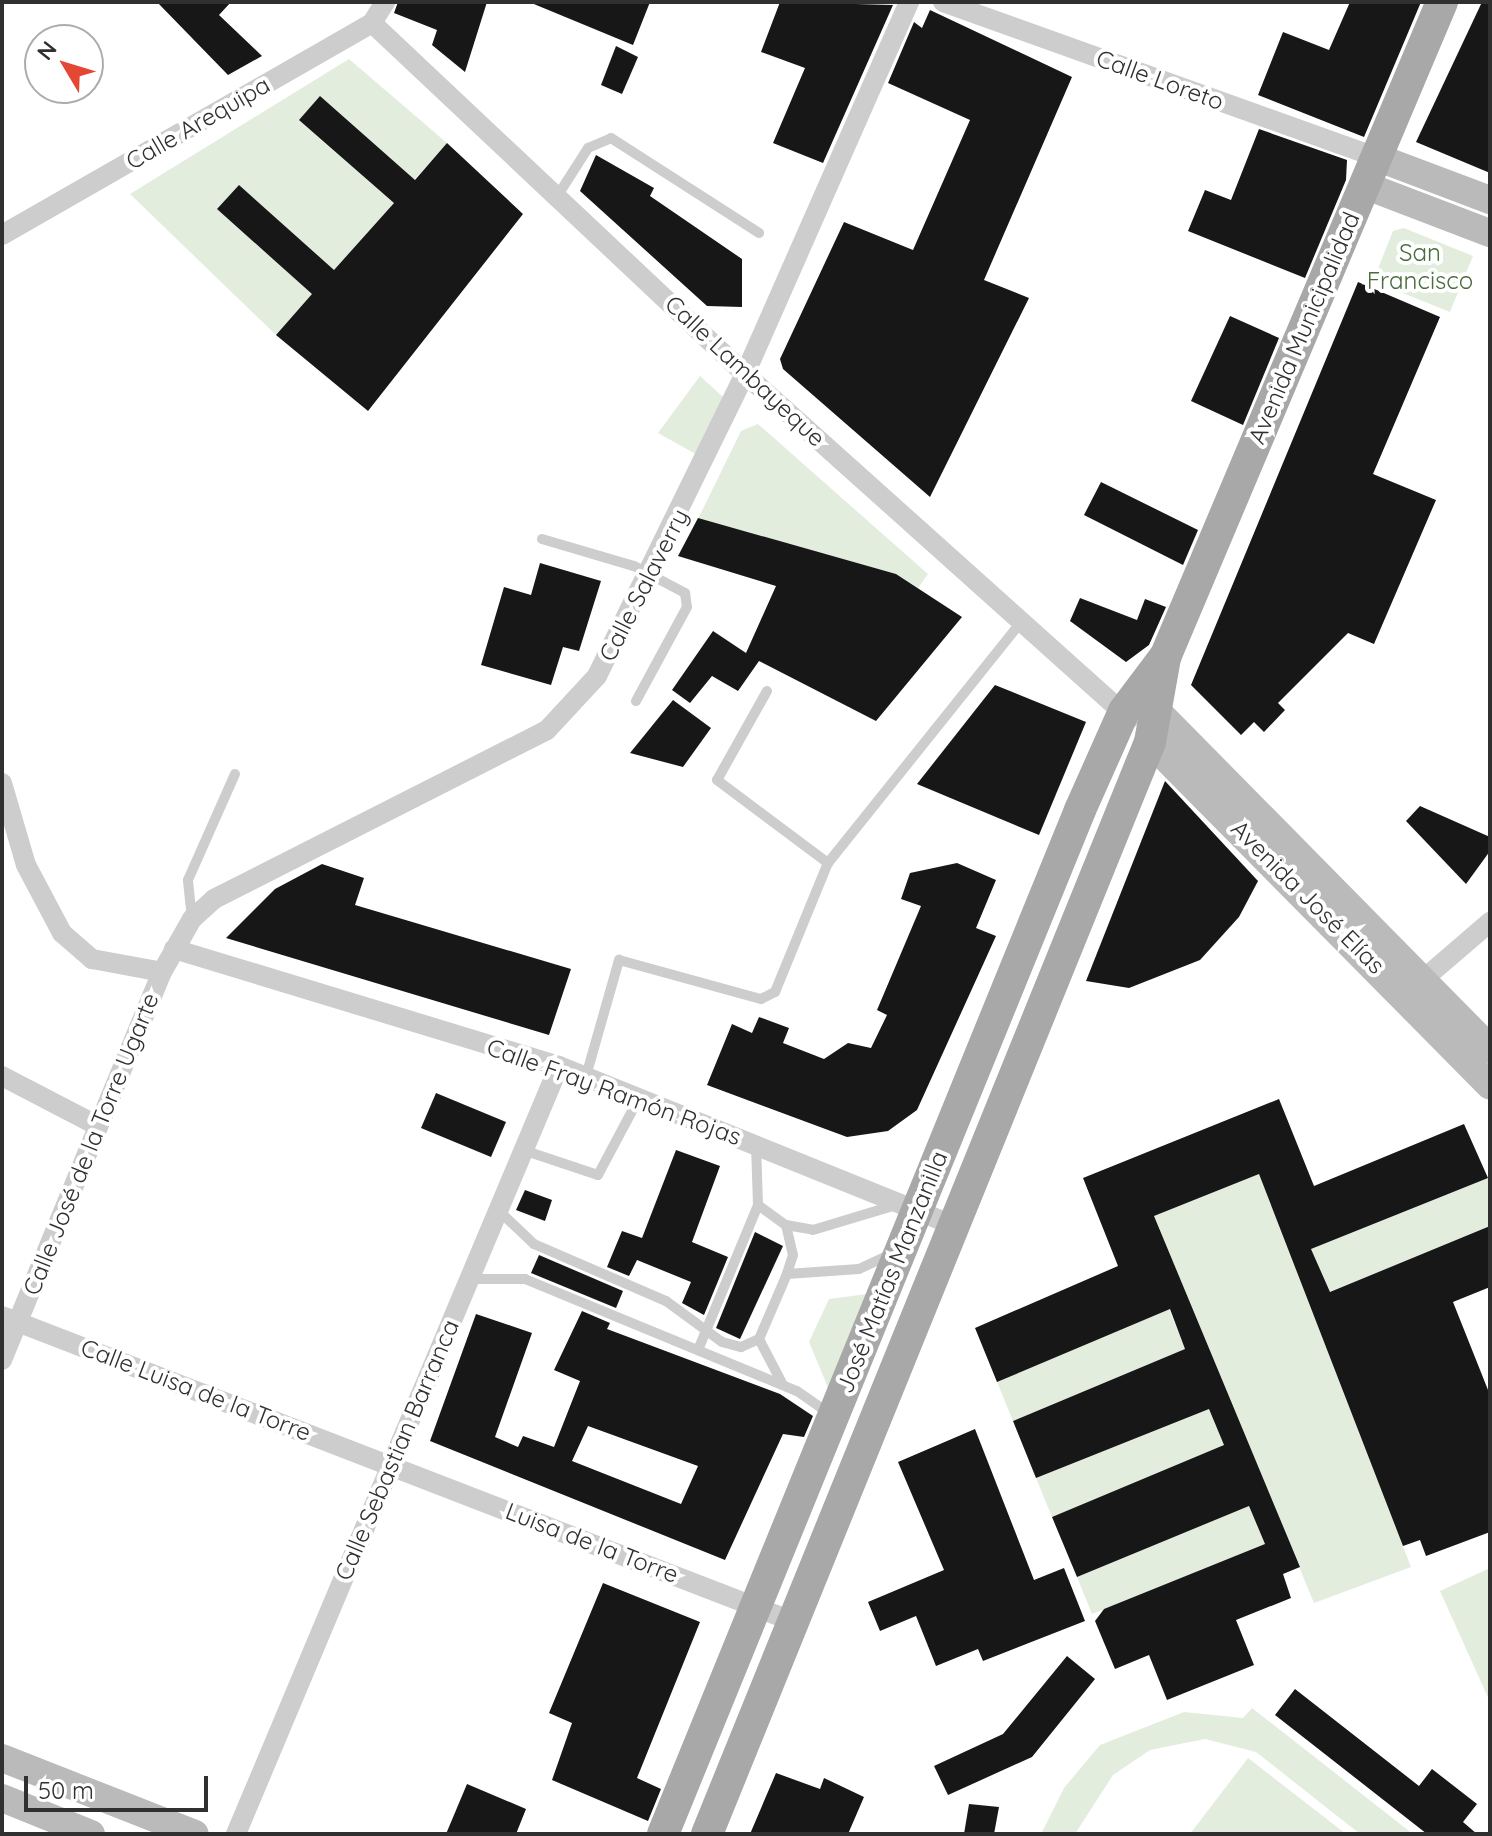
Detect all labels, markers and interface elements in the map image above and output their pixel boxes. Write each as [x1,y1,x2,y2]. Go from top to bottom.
north arrow [24,24,104,104]
text: N [31,35,63,65]
street label: Calle Loreto [1093,44,1227,116]
street label: Calle Arequipa [121,70,275,176]
street label: Avenida Municipalidad [1242,208,1366,448]
park label: San Francisco [1367,239,1473,295]
street label: Calle Lambayeque [659,289,831,453]
street label: Calle Salaverry [593,504,695,666]
street label: Avenida José Elías [1225,814,1391,980]
street label: Calle José de la Torre Ugarte [17,989,165,1299]
street label: Calle Fray Ramón Rojas [483,1033,745,1151]
street label: José Matías Manzanilla [830,1147,954,1397]
street label: Calle Sebastian Barranca [329,1315,465,1585]
street label: Calle Luisa de la Torre [77,1333,315,1447]
street label: Luisa de la Torre [501,1497,683,1589]
scale bar [28,1760,212,1810]
text: 50 m [38,1775,94,1805]

